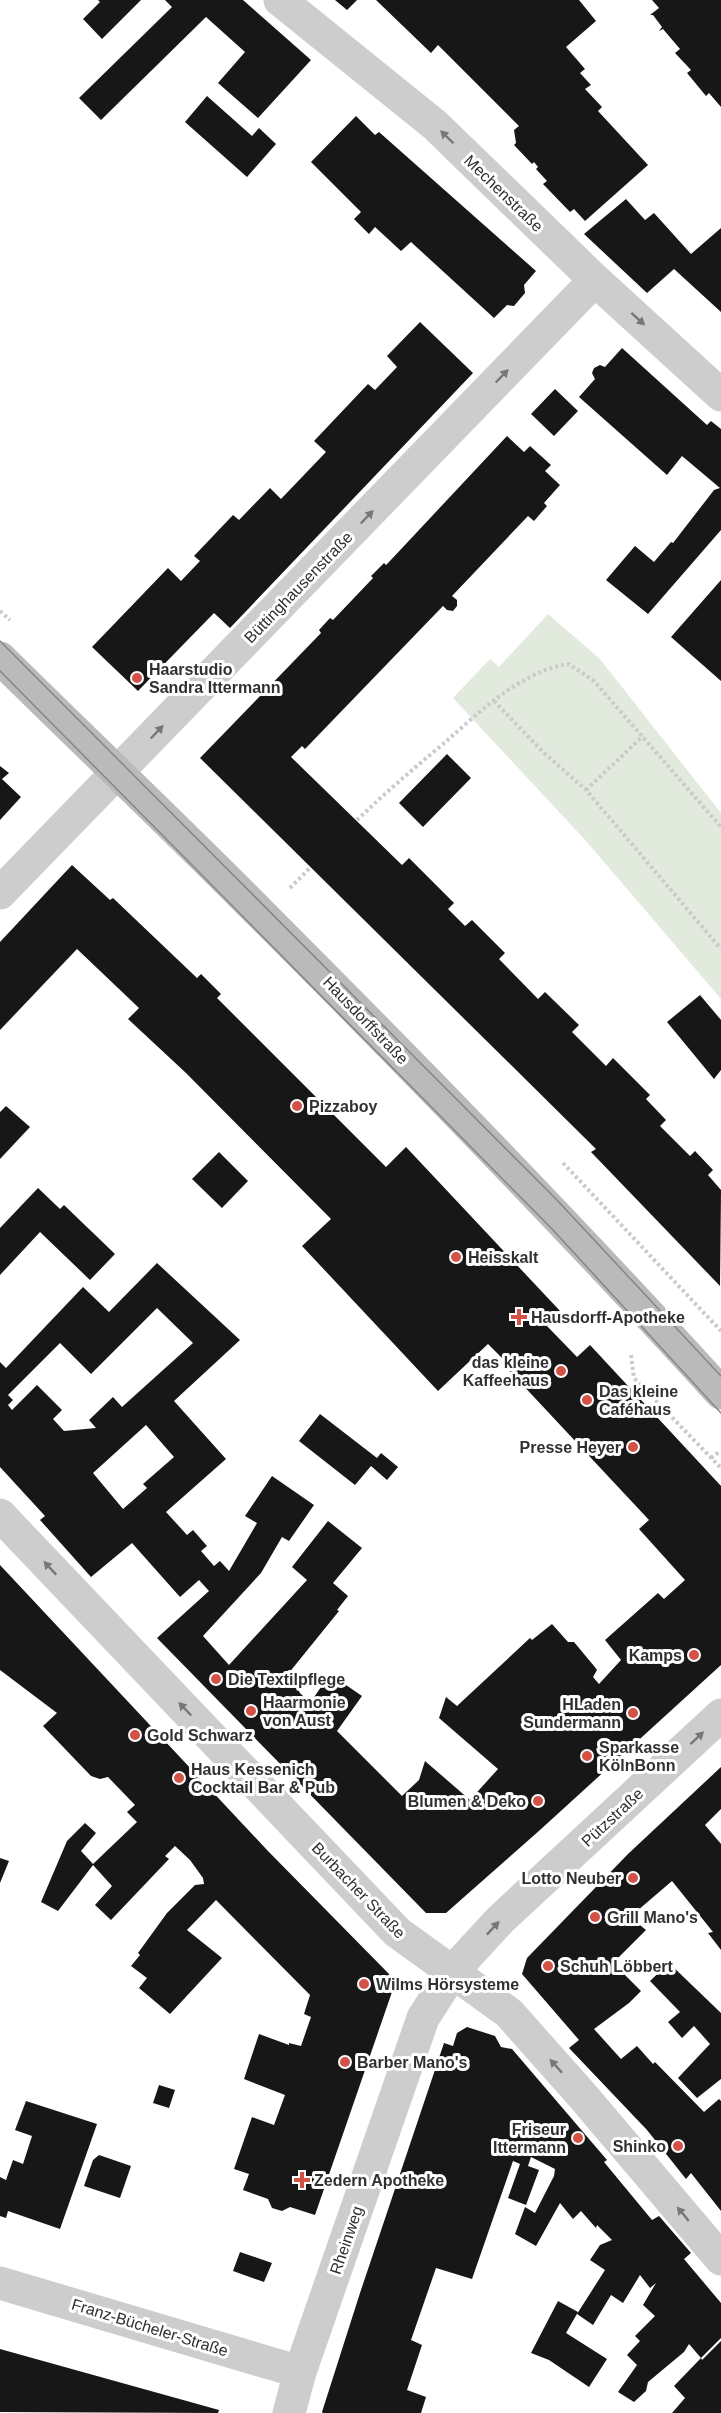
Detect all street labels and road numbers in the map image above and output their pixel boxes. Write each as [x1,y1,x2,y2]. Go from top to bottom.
street label: Mechenstraße [461,152,546,235]
street label: Büttinghausenstraße [241,528,356,646]
street label: Hausdorffstraße [320,973,412,1067]
street label: Pützstraße [578,1785,647,1850]
street label: Burbacher Straße [309,1839,409,1942]
street label: Rheinweg [327,2204,366,2277]
street label: Franz-Bücheler-Straße [70,2296,230,2359]

